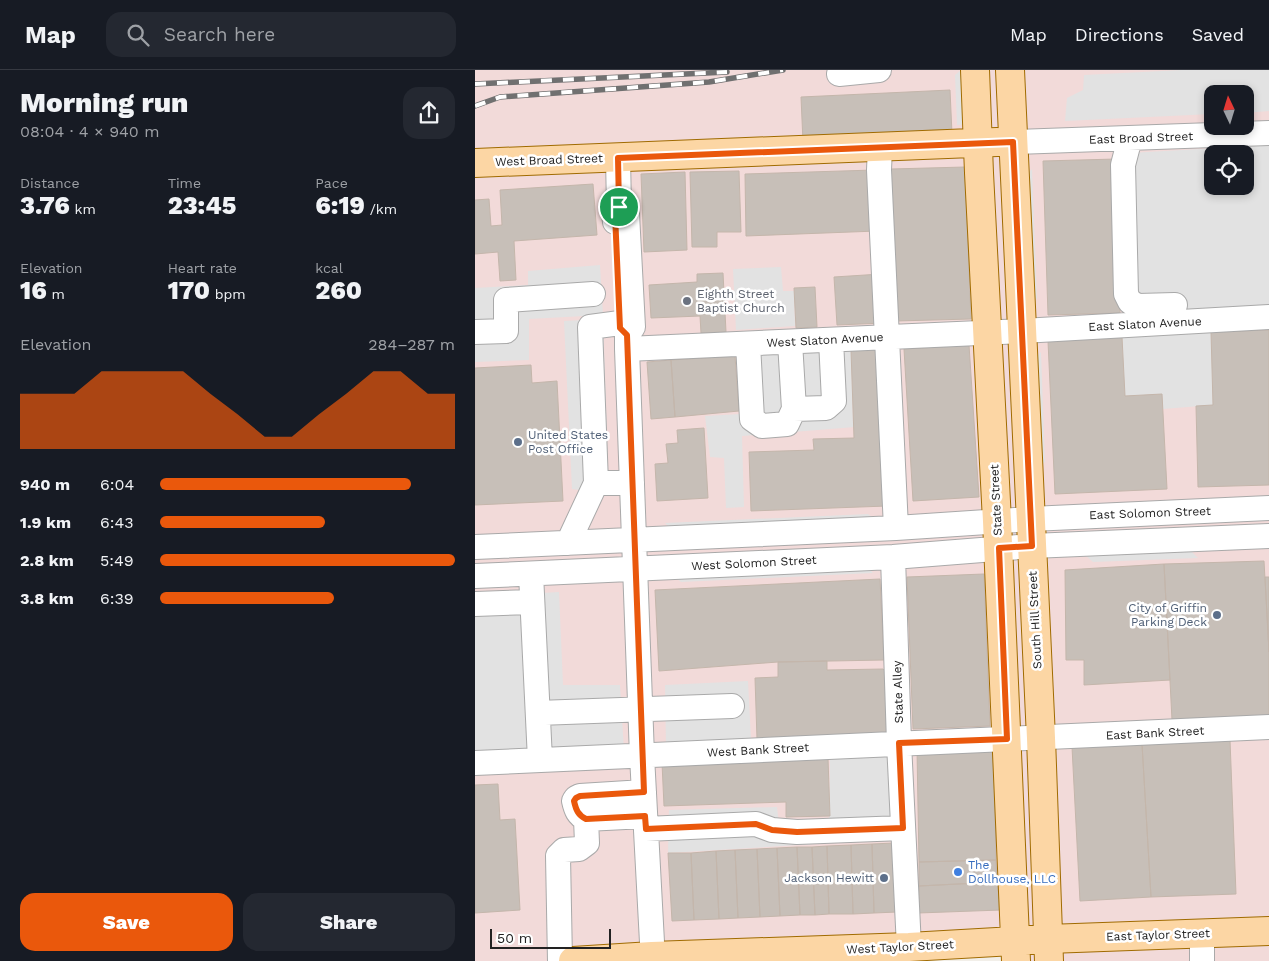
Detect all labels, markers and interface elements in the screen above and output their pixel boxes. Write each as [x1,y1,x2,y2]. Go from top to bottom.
search box [106,12,456,57]
text: Map [25,21,76,49]
icon: search [124,21,152,49]
text: Search here [164,23,275,46]
text: Map [1010,24,1047,45]
text: Directions [1075,24,1164,45]
text: Saved [1192,24,1244,45]
north arrow [1204,85,1254,135]
map controls [1204,85,1254,195]
text: Morning run [20,86,188,119]
button: share [403,87,455,139]
text: 08:04 · 4 × 940 m [20,122,159,141]
street label: East Broad Street [1089,129,1193,147]
button: locate [1204,145,1254,195]
street label: West Broad Street [495,151,603,169]
text: Distance [20,175,80,191]
text: Time [168,175,201,191]
text: Pace [315,175,348,191]
pin [598,186,640,228]
text: 3.76 [20,191,70,220]
text: 23:45 [168,191,236,220]
text: 6:19 [315,191,365,220]
icon: arrive [605,193,633,221]
text: km [70,201,96,217]
text: /km [365,201,397,217]
text: Elevation [20,260,83,276]
text: Heart rate [168,260,237,276]
text: kcal [315,260,343,276]
text: 16 [20,276,47,305]
text: 170 [168,276,210,305]
text: 260 [315,276,362,305]
text: m [47,286,65,302]
text: bpm [210,286,246,302]
place label: Eighth Street Baptist Church [697,287,785,315]
marker: Eighth Street Baptist Church [681,295,693,307]
street label: East Slaton Avenue [1088,314,1202,334]
street label: West Slaton Avenue [766,330,884,350]
text: Elevation [20,335,91,354]
text: 284–287 m [368,335,455,354]
place label: United States Post Office [528,428,608,456]
marker: United States Post Office [512,436,524,448]
street label: State Street [987,464,1005,536]
text: 940 m [20,475,70,494]
text: 6:04 [100,475,134,494]
street label: East Solomon Street [1089,504,1211,522]
text: 1.9 km [20,513,71,532]
text: 6:43 [100,513,134,532]
text: 2.8 km [20,551,74,570]
text: 5:49 [100,551,134,570]
street label: West Solomon Street [691,553,817,573]
street label: South Hill Street [1025,571,1045,669]
text: 3.8 km [20,589,74,608]
text: 6:39 [100,589,134,608]
place label: City of Griffin Parking Deck [1128,601,1207,629]
marker: City of Griffin Parking Deck [1211,609,1223,621]
street label: State Alley [890,660,906,724]
street label: East Bank Street [1105,723,1205,743]
street label: West Bank Street [707,740,809,760]
place label: The Dollhouse, LLC [968,858,1056,886]
marker: The Dollhouse, LLC [952,866,964,878]
place label: Jackson Hewitt [784,871,874,885]
marker: Jackson Hewitt [878,872,890,884]
button: Save [20,893,233,951]
button: Share [243,893,455,951]
scale bar [490,926,611,949]
street label: East Taylor Street [1106,926,1210,944]
text: 50 m [497,930,532,946]
street label: West Taylor Street [846,937,954,957]

